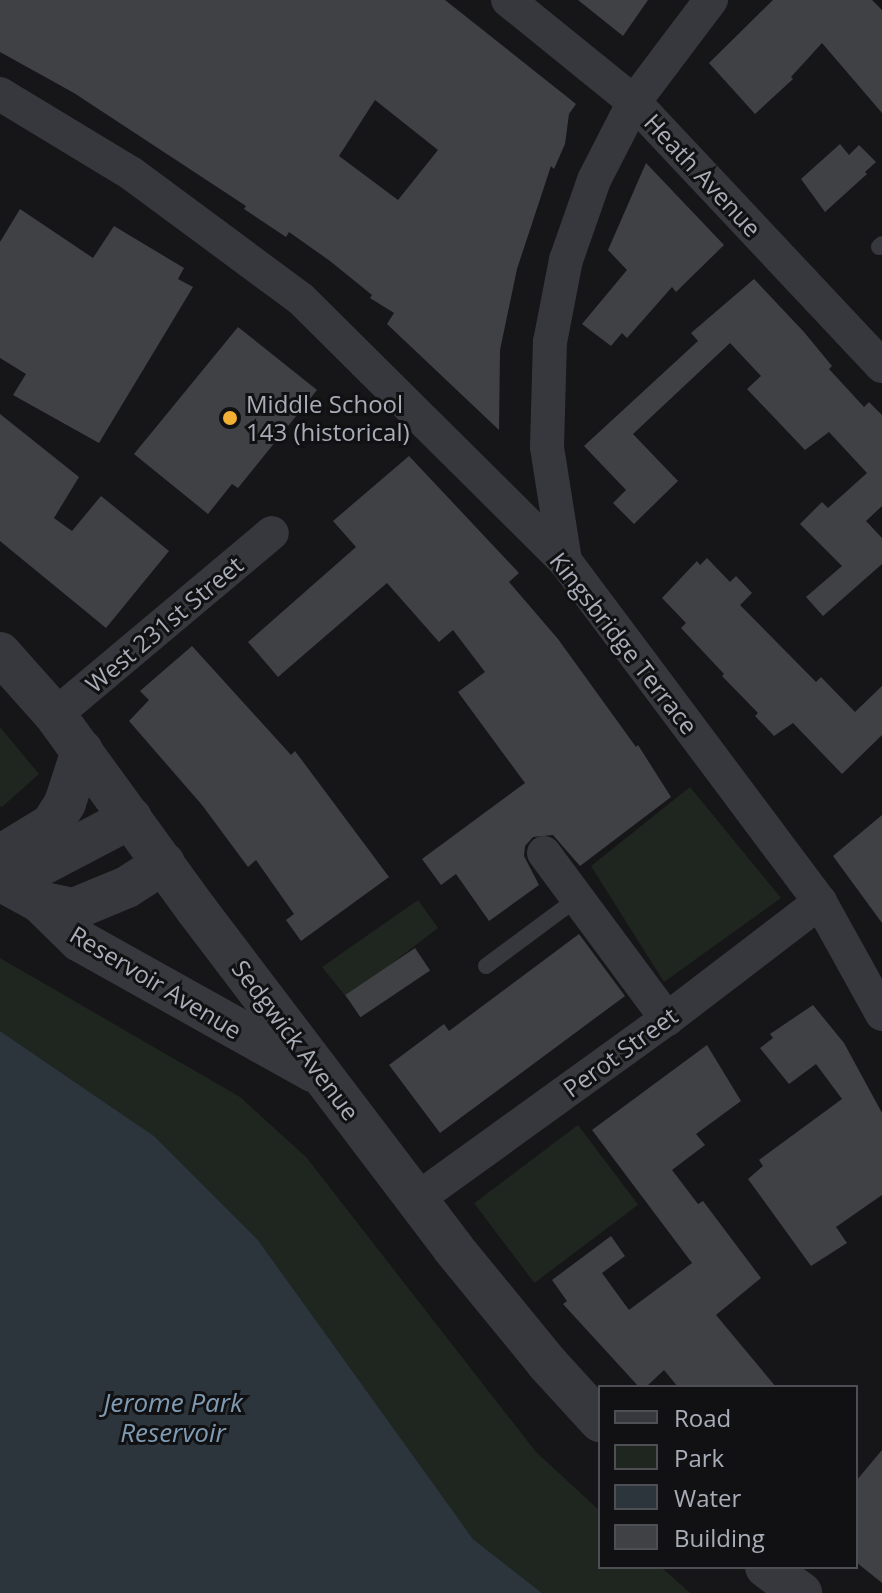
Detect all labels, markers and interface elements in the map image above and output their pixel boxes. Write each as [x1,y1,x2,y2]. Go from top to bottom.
street label: Heath Avenue [639,108,767,242]
place label: Middle School 143 (historical) [246,390,410,446]
marker: Middle School 143 (historical) [221,409,239,427]
street label: Kingsbridge Terrace [544,546,704,740]
street label: West 231st Street [80,550,248,698]
street label: Reservoir Avenue [65,919,247,1045]
street label: Sedgwick Avenue [226,954,366,1126]
street label: Perot Street [557,1001,683,1103]
legend [598,1385,858,1569]
water label: Jerome Park Reservoir [103,1387,243,1448]
text: Road [674,1401,731,1434]
text: Park [674,1441,724,1474]
text: Water [674,1481,741,1514]
text: Building [674,1521,765,1554]

